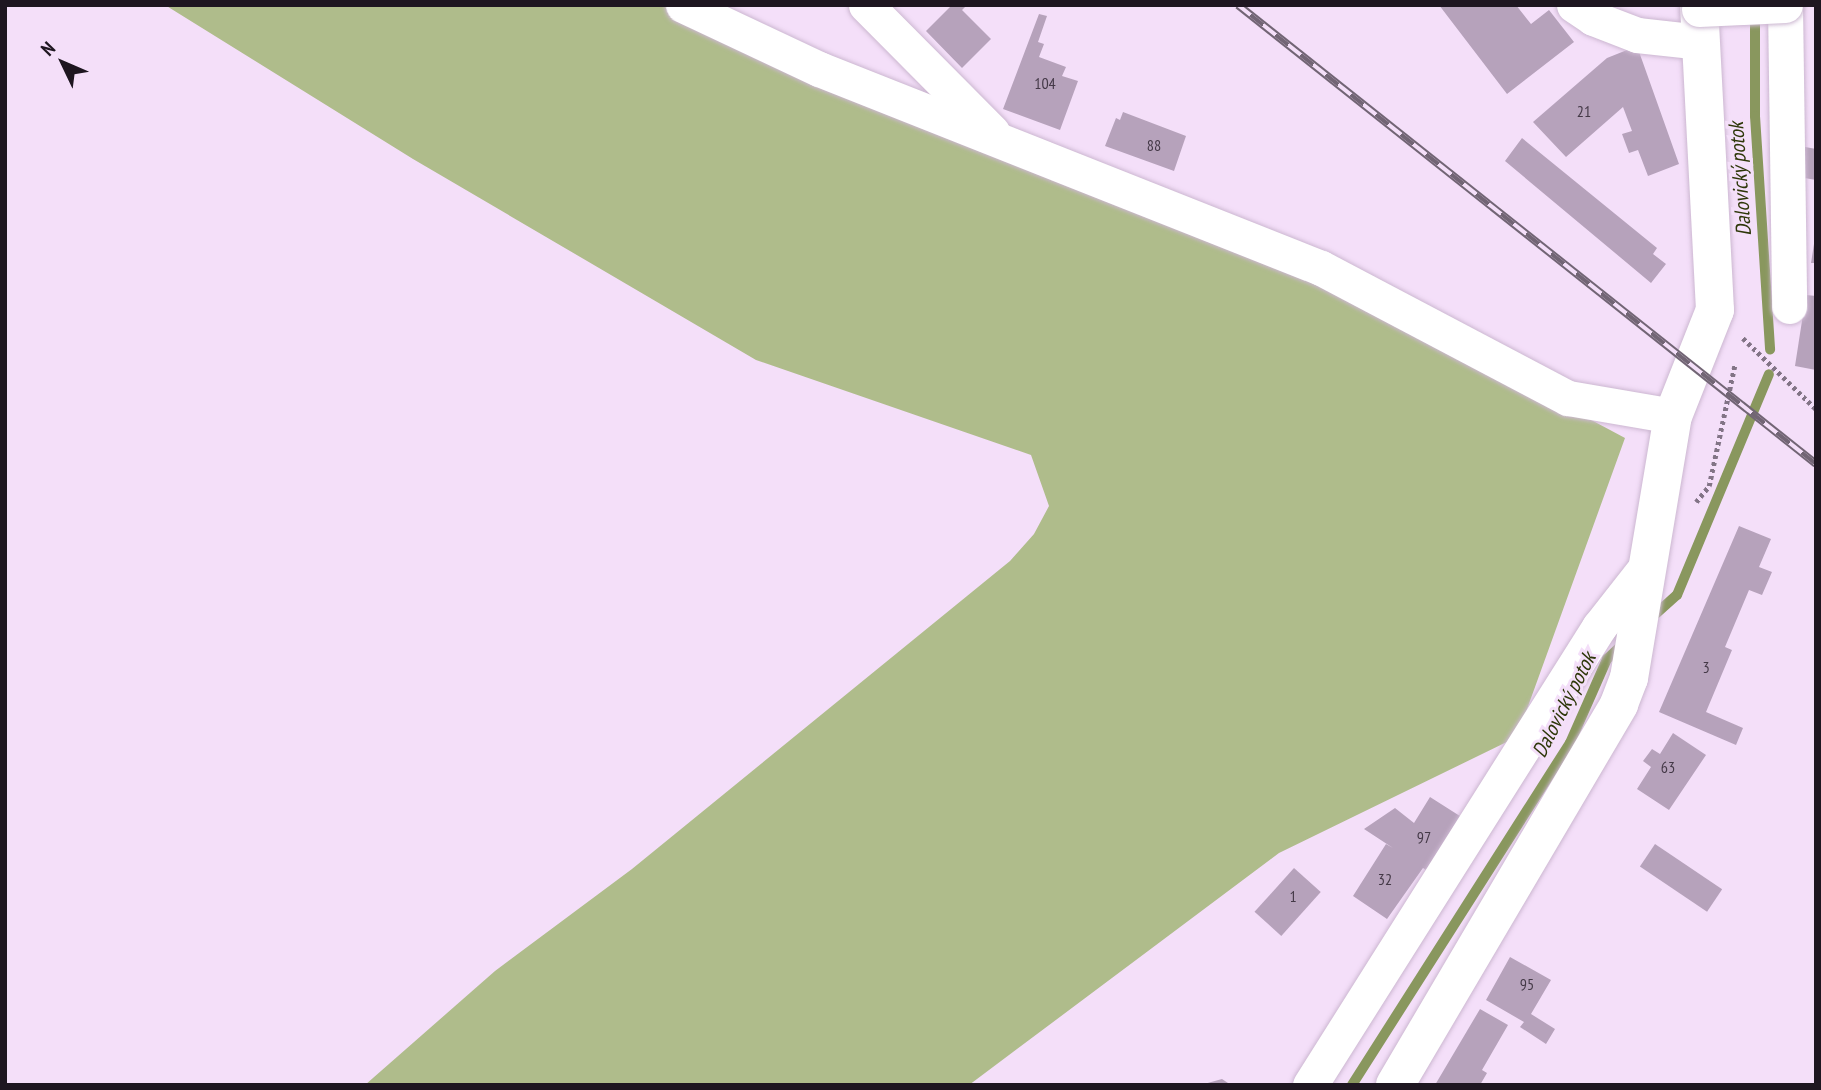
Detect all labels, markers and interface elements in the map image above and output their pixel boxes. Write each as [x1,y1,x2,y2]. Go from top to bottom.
north arrow [28,28,98,98]
text: N [36,36,60,60]
house number: 104 [1034,73,1056,93]
house number: 21 [1577,101,1591,121]
water label: Dalovický potok [1723,121,1757,237]
house number: 88 [1147,135,1161,155]
water label: Dalovický potok [1527,648,1601,762]
house number: 3 [1702,657,1710,677]
house number: 63 [1661,757,1675,777]
house number: 97 [1417,827,1431,847]
house number: 32 [1378,869,1392,889]
house number: 1 [1289,886,1297,906]
house number: 95 [1520,974,1534,994]

